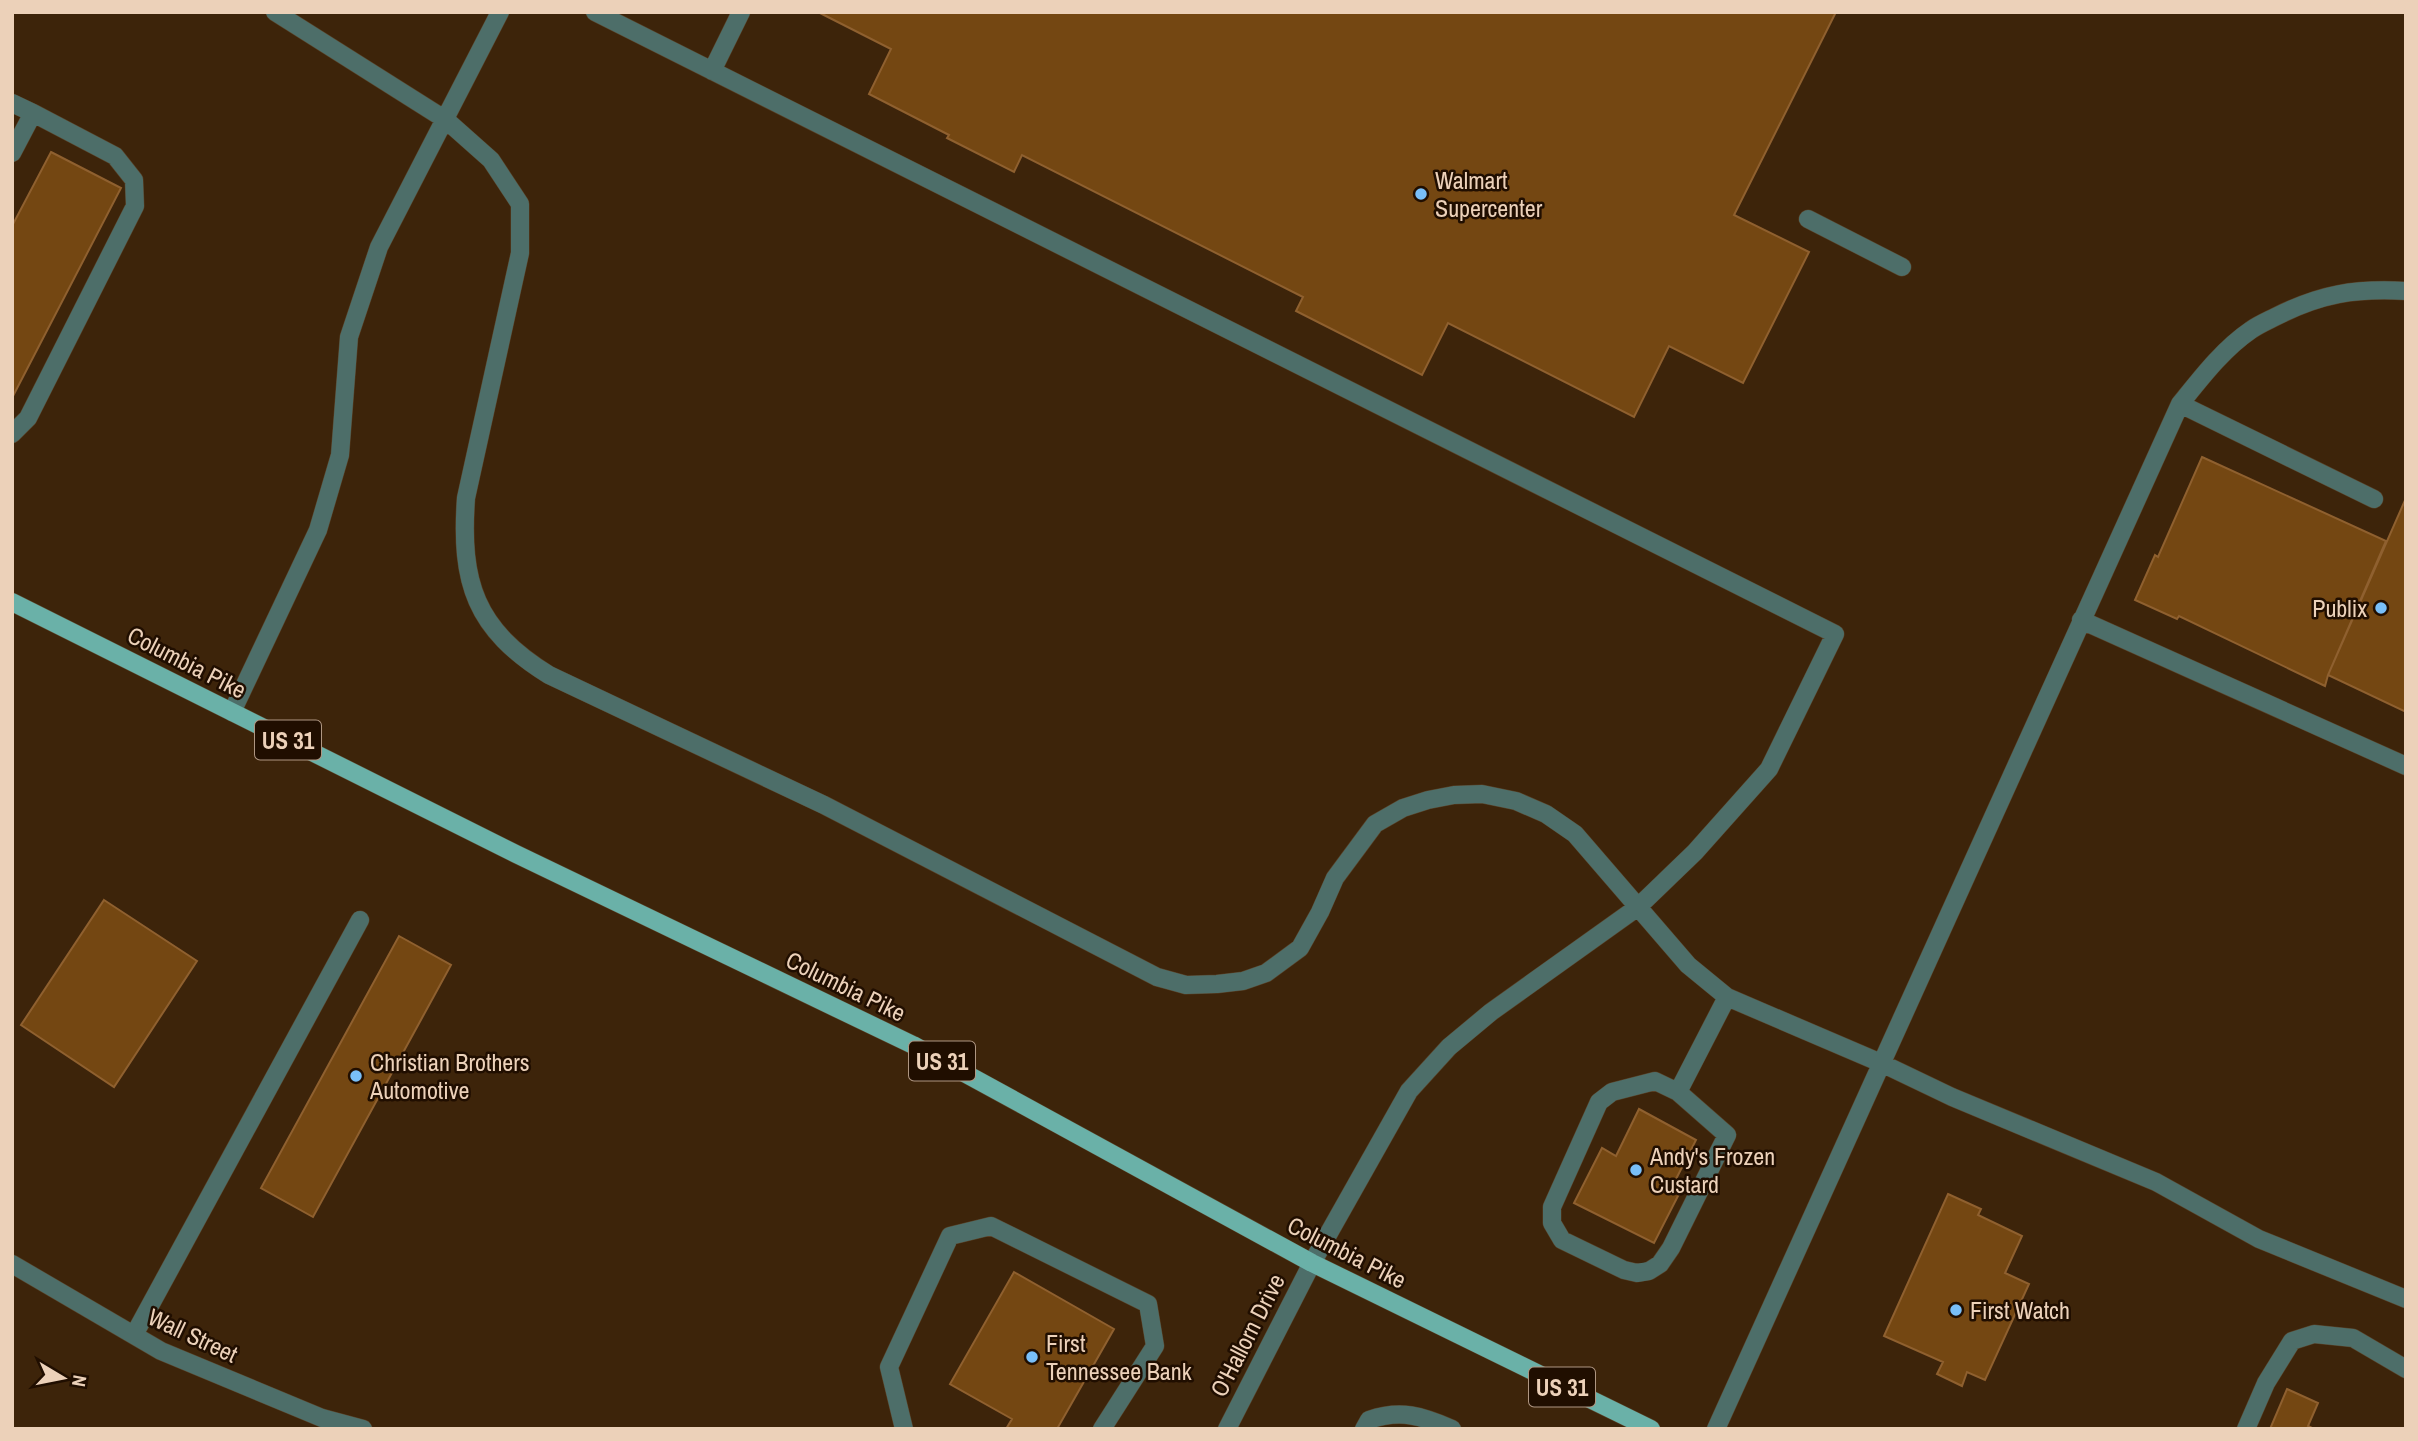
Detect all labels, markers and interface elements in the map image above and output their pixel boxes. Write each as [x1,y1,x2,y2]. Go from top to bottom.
place label: Walmart Supercenter [1435,164,1543,224]
marker: Walmart Supercenter [1413,186,1429,202]
place label: Publix [2312,592,2367,624]
marker: Publix [2373,600,2389,616]
street label: Columbia Pike [122,618,252,706]
road number: US 31 [255,720,321,760]
street label: Columbia Pike [781,943,911,1029]
road number: US 31 [909,1042,975,1080]
place label: Christian Brothers Automotive [369,1046,530,1106]
marker: Christian Brothers Automotive [348,1068,364,1084]
place label: Andy's Frozen Custard [1649,1140,1775,1200]
marker: Andy's Frozen Custard [1628,1162,1644,1178]
street label: Columbia Pike [1282,1208,1412,1296]
street label: O'Hallorn Drive [1202,1268,1292,1402]
place label: First Watch [1970,1294,2070,1326]
street label: Wall Street [143,1300,244,1370]
marker: First Watch [1948,1302,1964,1318]
place label: First Tennessee Bank [1046,1327,1192,1387]
north arrow [28,1343,98,1413]
marker: First Tennessee Bank [1024,1349,1040,1365]
road number: US 31 [1529,1368,1595,1406]
text: N [66,1373,94,1389]

